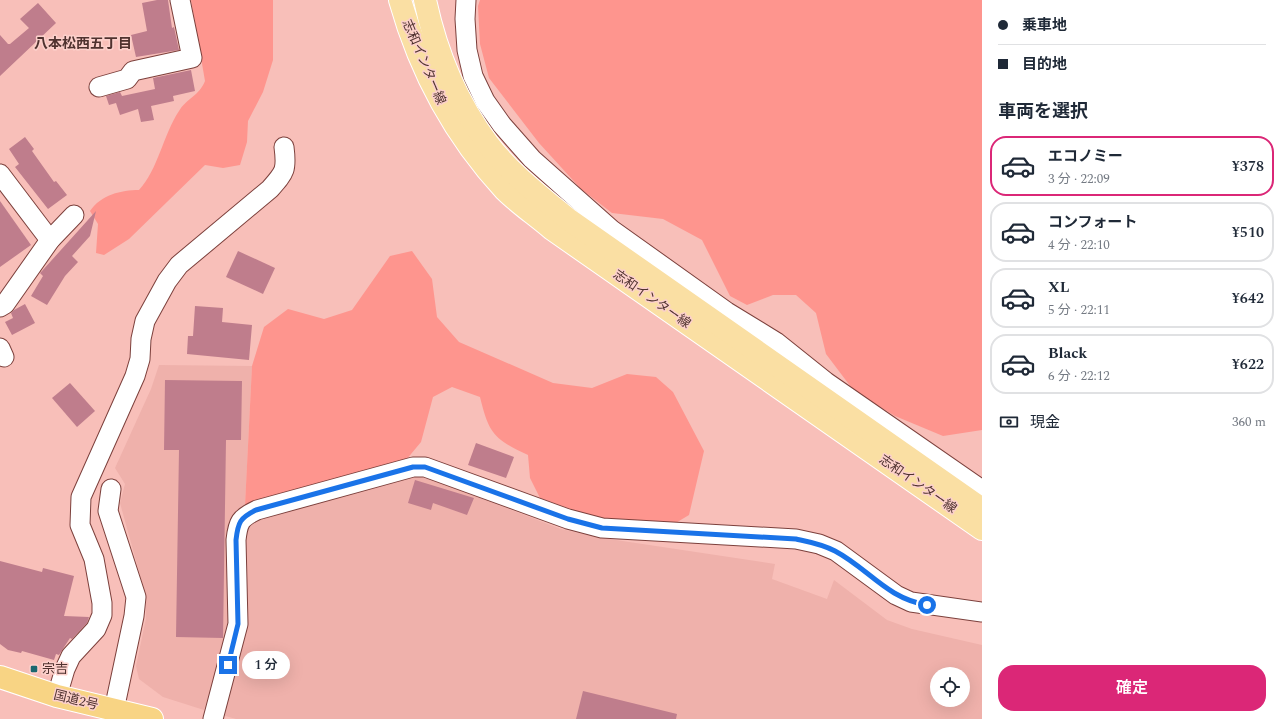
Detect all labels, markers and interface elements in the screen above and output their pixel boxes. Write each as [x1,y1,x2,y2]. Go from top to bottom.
text: 乗車地 [1022,14,1067,37]
street label: 志和インター線 [397,16,451,108]
district label: 八本松西五丁目 [34,33,132,54]
text: 目的地 [1022,53,1067,76]
text: 車両を選択 [998,98,1088,125]
text: エコノミー [1048,145,1123,168]
icon: car [1000,148,1036,184]
text: ¥378 [1232,155,1264,178]
text: 3 分 · 22:09 [1048,169,1110,189]
text: コンフォート [1048,211,1138,234]
icon: car [1000,214,1036,250]
text: ¥510 [1232,221,1264,244]
text: 4 分 · 22:10 [1048,235,1110,255]
street label: 志和インター線 [609,265,695,333]
text: XL [1048,276,1069,299]
icon: car [1000,280,1036,316]
text: ¥642 [1232,287,1264,310]
text: 5 分 · 22:11 [1048,300,1110,320]
text: Black [1048,342,1087,365]
icon: car [1000,346,1036,382]
text: ¥622 [1232,353,1264,376]
text: 6 分 · 22:12 [1048,366,1110,386]
icon: cash [998,411,1020,433]
text: 現金 [1030,411,1060,434]
text: 360 m [1232,412,1266,432]
street label: 志和インター線 [875,450,961,518]
route start [918,596,936,614]
callout: 1 分 [242,651,290,679]
text: 1 分 [254,655,278,675]
route end [219,656,237,674]
place label: 宗吉 [42,659,68,679]
marker: 宗吉 [29,664,39,674]
button: 確定 [998,665,1266,711]
map controls [930,667,970,707]
button: locate [930,667,970,707]
street label: 国道2号 [51,685,101,715]

